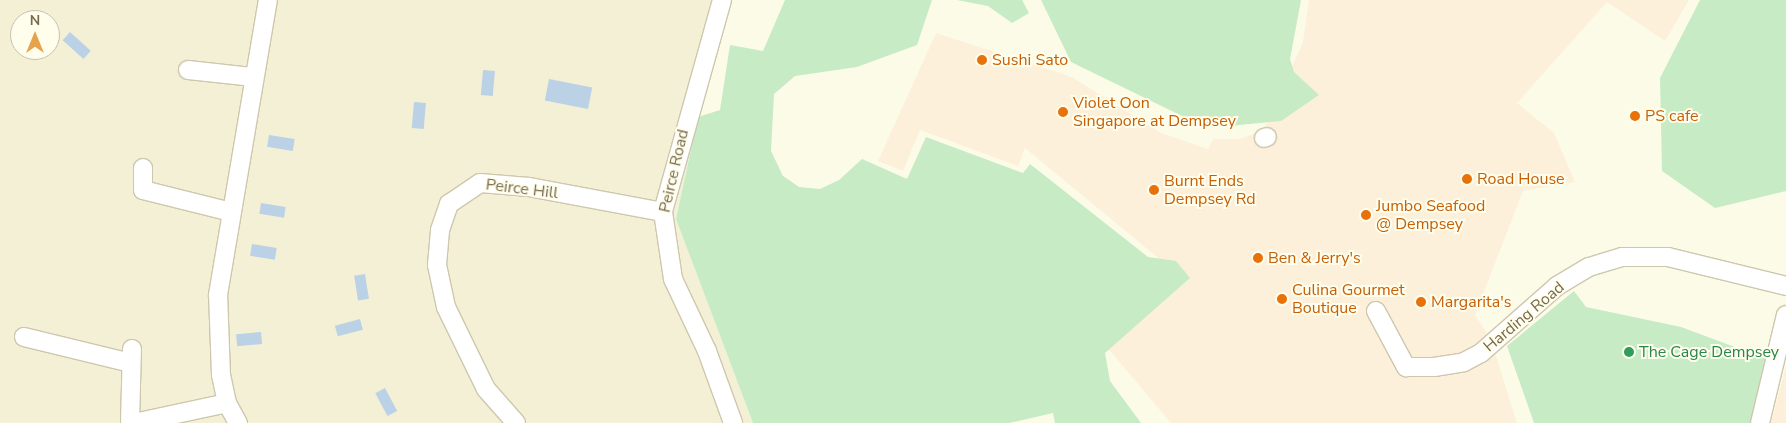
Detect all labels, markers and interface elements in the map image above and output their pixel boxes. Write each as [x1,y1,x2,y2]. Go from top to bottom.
north arrow [10,10,60,60]
text: N [30,11,40,30]
place label: Sushi Sato [992,50,1068,70]
marker: Sushi Sato [976,54,988,66]
place label: Violet Oon Singapore at Dempsey [1073,93,1236,131]
marker: Violet Oon Singapore at Dempsey [1057,106,1069,118]
place label: PS cafe [1645,106,1699,126]
marker: PS cafe [1629,110,1641,122]
street label: Peirce Road [655,128,693,214]
place label: Road House [1477,169,1565,189]
place label: Burnt Ends Dempsey Rd [1164,171,1256,209]
marker: Road House [1461,173,1473,185]
street label: Peirce Hill [485,175,559,203]
marker: Burnt Ends Dempsey Rd [1148,184,1160,196]
place label: Jumbo Seafood @ Dempsey [1376,196,1485,234]
marker: Jumbo Seafood @ Dempsey [1360,209,1372,221]
place label: Ben & Jerry's [1268,248,1361,268]
marker: Ben & Jerry's [1252,252,1264,264]
street label: Harding Road [1480,278,1568,356]
place label: Culina Gourmet Boutique [1292,280,1405,318]
place label: Margarita's [1431,292,1511,312]
marker: Culina Gourmet Boutique [1276,293,1288,305]
marker: Margarita's [1415,296,1427,308]
place label: The Cage Dempsey [1639,342,1779,362]
marker: The Cage Dempsey [1623,346,1635,358]

